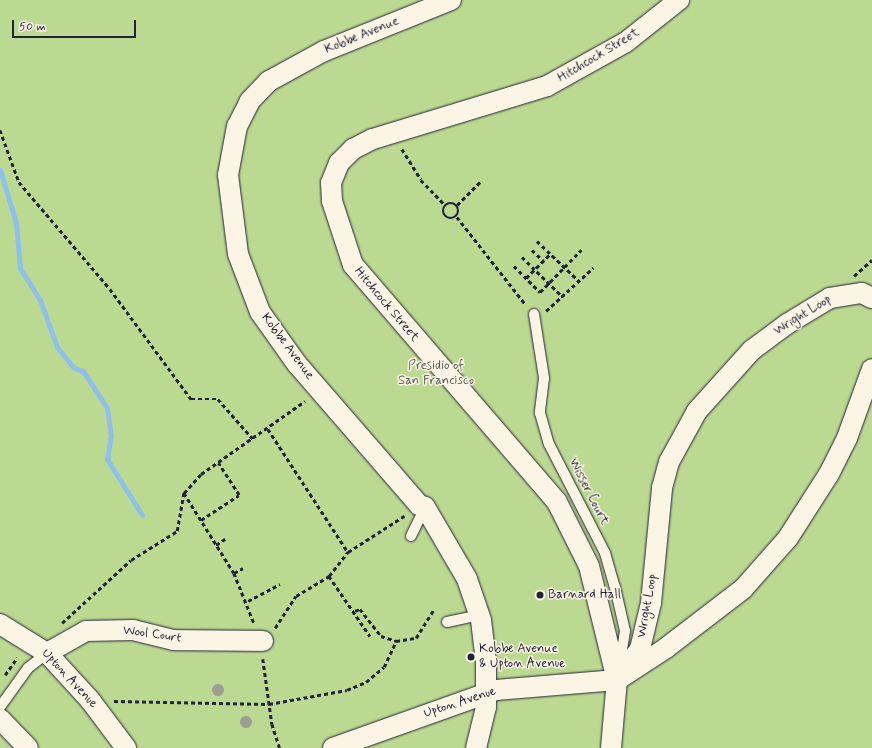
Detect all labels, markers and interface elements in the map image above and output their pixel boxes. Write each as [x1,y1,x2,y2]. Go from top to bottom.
scale bar [14,12,138,38]
street label: Kobbe Avenue [323,14,401,58]
text: 50 m [19,19,46,35]
street label: Hitchcock Street [555,25,643,87]
street label: Hitchcock Street [350,264,422,346]
street label: Wright Loop [771,292,835,340]
street label: Kobbe Avenue [257,311,317,383]
park label: Presidio of San Francisco [397,359,475,390]
street label: Wisser Court [565,456,611,528]
street label: Wright Loop [635,572,661,640]
place label: Barnard Hall [548,587,620,603]
marker: Barnard Hall [535,590,545,600]
street label: Wool Court [121,623,183,647]
place label: Kobbe Avenue & Upton Avenue [479,642,568,673]
street label: Upton Avenue [37,645,101,713]
marker: Kobbe Avenue & Upton Avenue [466,652,476,662]
street label: Upton Avenue [421,684,499,722]

